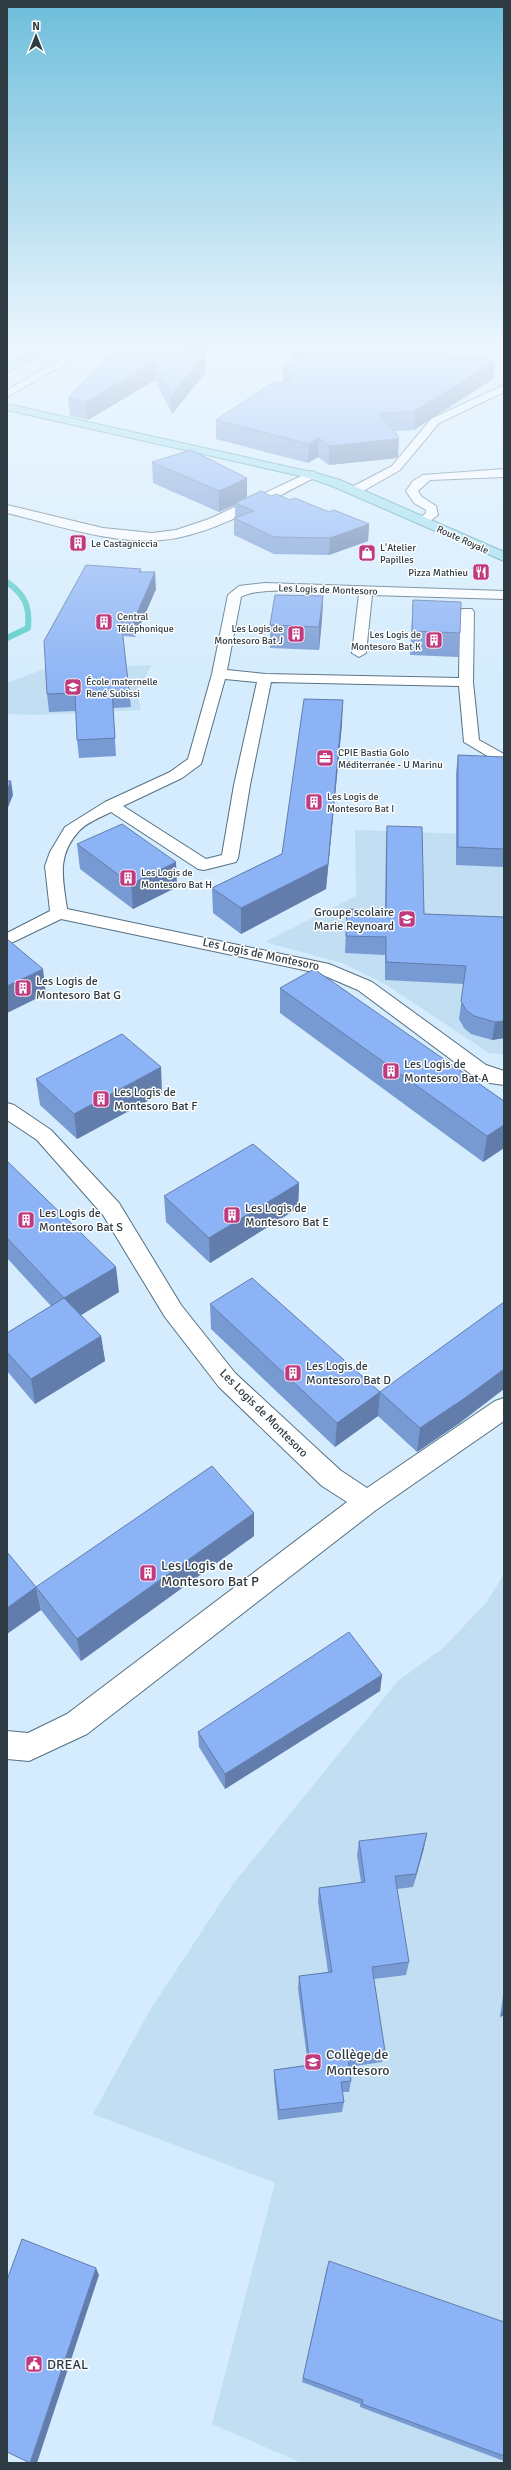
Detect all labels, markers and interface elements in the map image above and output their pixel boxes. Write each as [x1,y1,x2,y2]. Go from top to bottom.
north arrow [16,16,56,56]
text: N [32,20,40,33]
street label: Route Royale [435,523,490,557]
building icon: Le Castagniccia [68,533,88,553]
place label: Le Castagniccia [91,538,158,550]
place label: L'Atelier Papilles [380,542,416,566]
shop icon: L'Atelier Papilles [357,543,377,563]
restaurant icon: Pizza Mathieu [471,562,491,582]
place label: Pizza Mathieu [408,567,468,579]
street label: Les Logis de Montesoro [278,582,378,598]
place label: Central Téléphonique [117,611,174,635]
building icon: Central Téléphonique [94,612,114,632]
place label: Les Logis de Montesoro Bat J [214,623,283,647]
building icon: Les Logis de Montesoro Bat J [286,624,306,644]
place label: Les Logis de Montesoro Bat K [351,629,421,653]
building icon: Les Logis de Montesoro Bat K [424,630,444,650]
place label: École maternelle René Subissi [86,675,158,700]
school or university icon: École maternelle René Subissi [63,677,83,697]
place label: CPIE Bastia Golo Méditerranée - U Marinu [338,747,443,771]
office icon: CPIE Bastia Golo Méditerranée - U Marinu [315,748,335,768]
place label: Les Logis de Montesoro Bat I [327,791,394,815]
building icon: Les Logis de Montesoro Bat I [304,792,324,812]
place label: Les Logis de Montesoro Bat H [141,867,212,891]
building icon: Les Logis de Montesoro Bat H [118,868,138,888]
place label: Groupe scolaire Marie Reynoard [314,905,394,934]
school or university icon: Groupe scolaire Marie Reynoard [397,909,417,929]
street label: Les Logis de Montesoro [201,935,321,974]
place label: Les Logis de Montesoro Bat G [36,974,121,1003]
building icon: Les Logis de Montesoro Bat G [13,978,33,998]
place label: Les Logis de Montesoro Bat A [404,1057,489,1086]
building icon: Les Logis de Montesoro Bat A [381,1061,401,1081]
place label: Les Logis de Montesoro Bat F [114,1085,197,1114]
building icon: Les Logis de Montesoro Bat F [91,1089,111,1109]
place label: Les Logis de Montesoro Bat E [245,1201,329,1230]
building icon: Les Logis de Montesoro Bat E [222,1205,242,1225]
place label: Les Logis de Montesoro Bat S [39,1206,123,1235]
building icon: Les Logis de Montesoro Bat S [16,1210,36,1230]
place label: Les Logis de Montesoro Bat D [306,1359,391,1388]
building icon: Les Logis de Montesoro Bat D [283,1363,303,1383]
street label: Les Logis de Montesoro [216,1366,311,1461]
place label: Les Logis de Montesoro Bat P [161,1557,259,1590]
building icon: Les Logis de Montesoro Bat P [138,1563,158,1583]
place label: Collège de Montesoro [326,2046,390,2079]
school or university icon: Collège de Montesoro [303,2052,323,2072]
public building icon: DREAL [24,2354,44,2374]
place label: DREAL [47,2356,88,2373]

